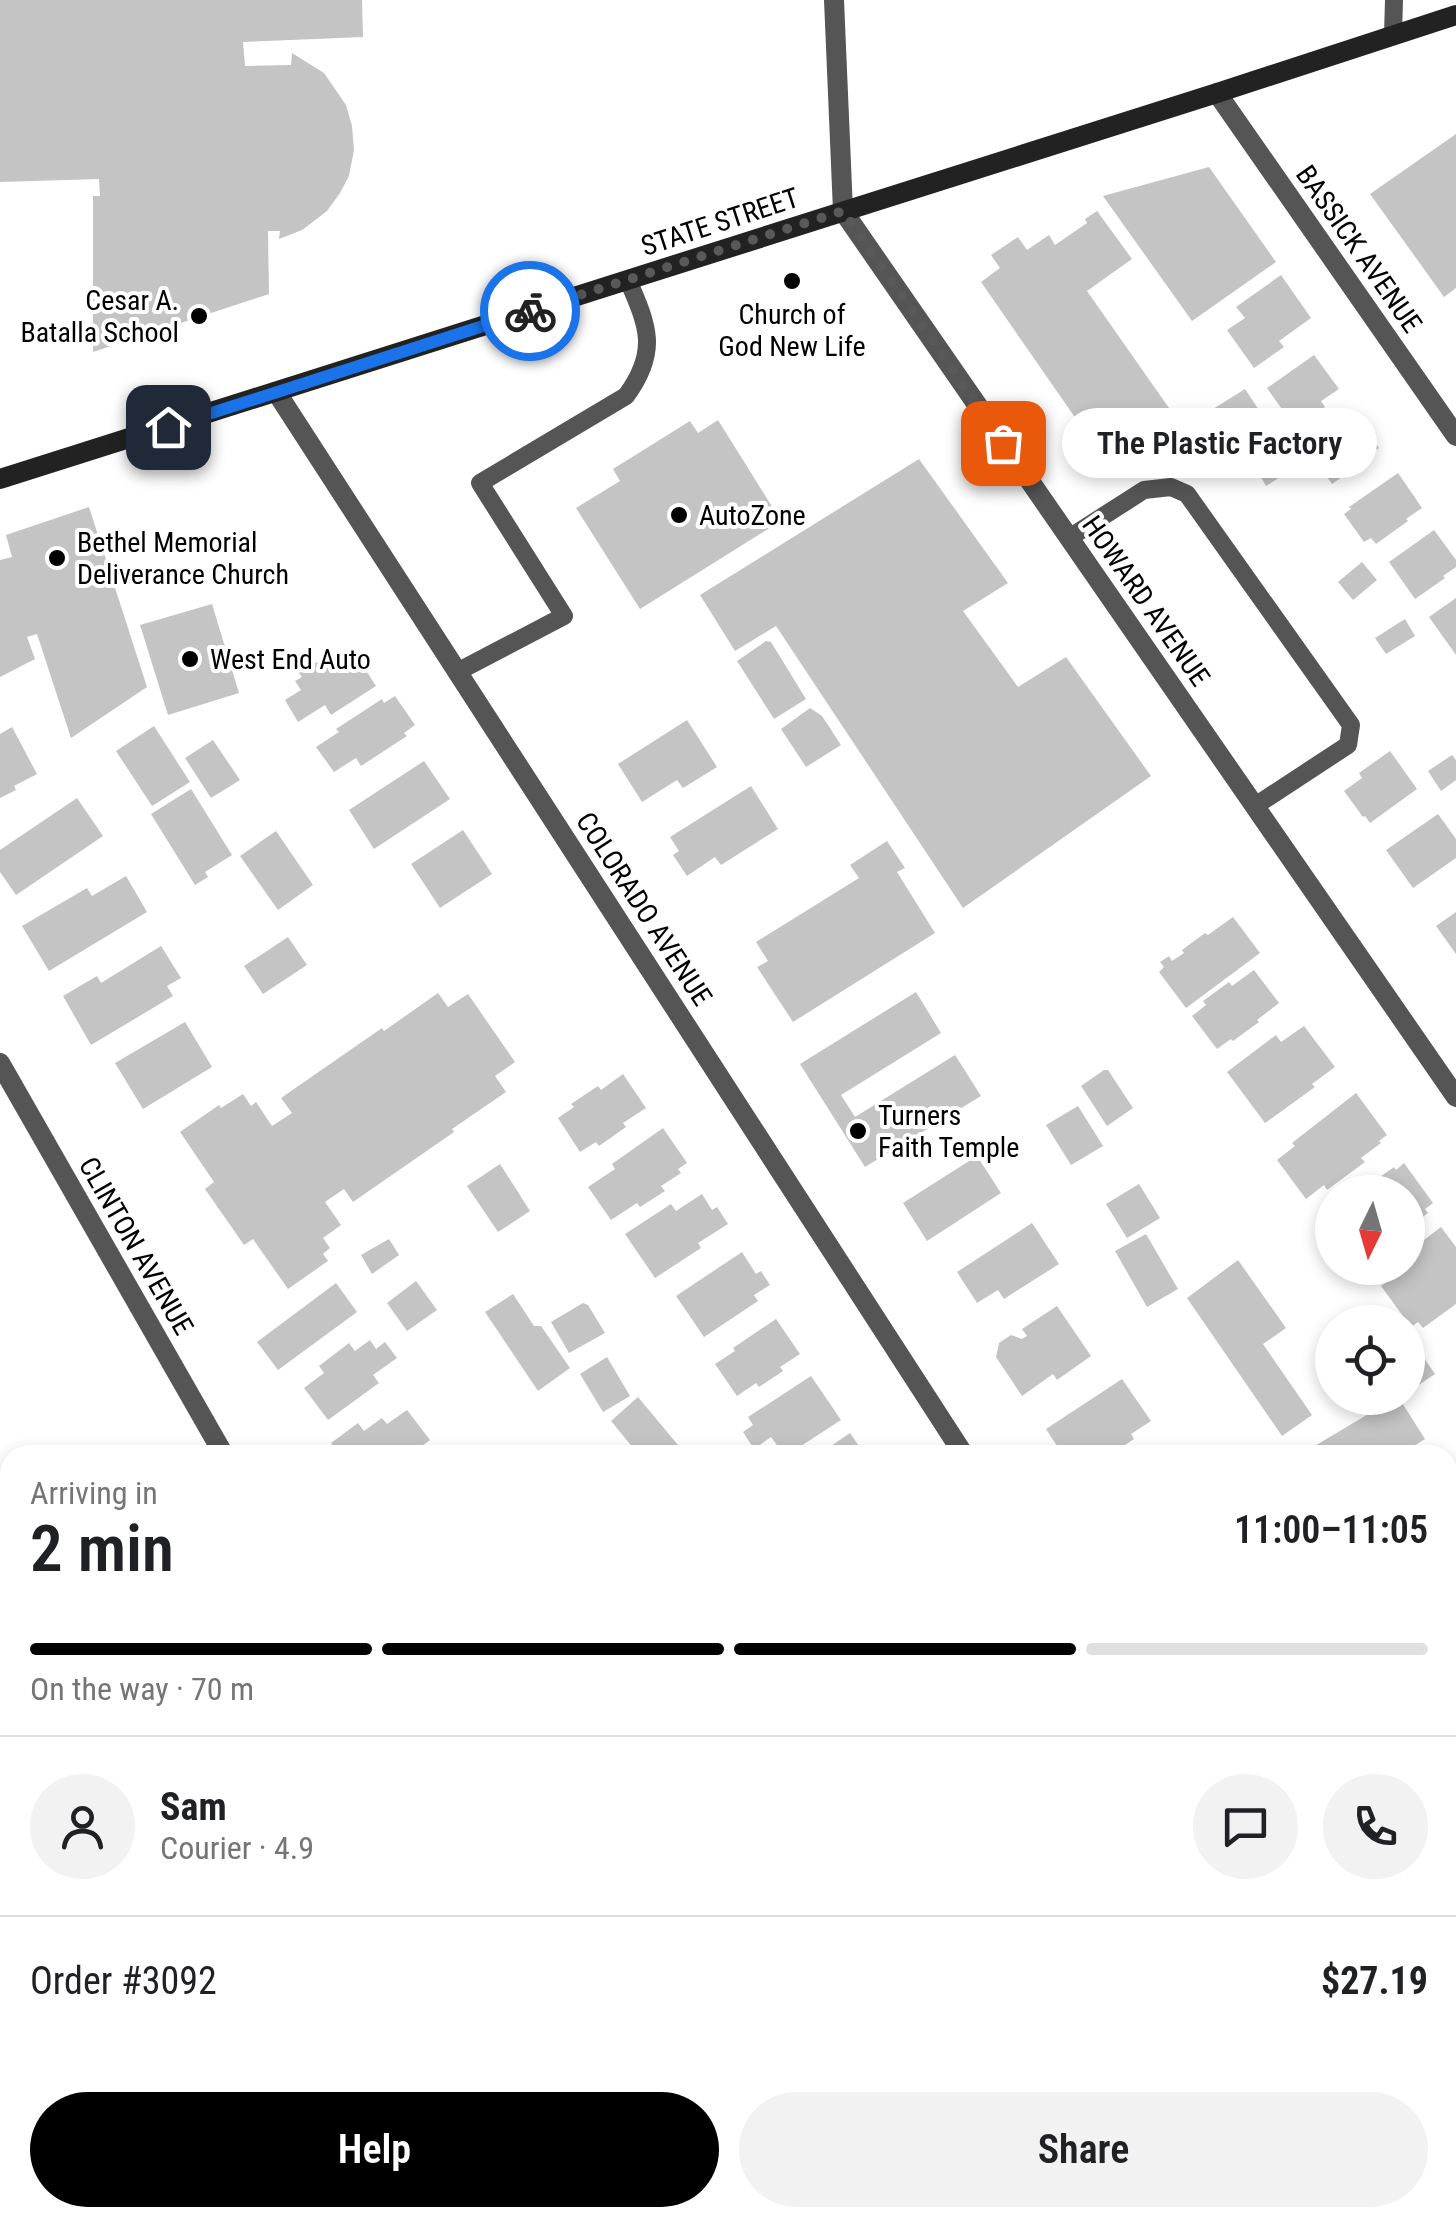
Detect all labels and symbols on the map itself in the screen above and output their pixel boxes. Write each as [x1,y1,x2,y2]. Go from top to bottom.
street label: BASSICK AVENUE [1289,159,1429,339]
street label: STATE STREET [637,181,803,263]
courier [480,261,580,361]
marker: Church of God New Life [781,270,803,292]
place label: Cesar A. Batalla School [20,284,179,349]
place label: Church of God New Life [718,298,866,363]
marker: Cesar A. Batalla School [188,305,210,327]
pin [126,385,211,470]
pin [961,401,1046,486]
callout: The Plastic Factory [1063,408,1378,478]
place label: AutoZone [699,499,806,532]
marker: AutoZone [668,504,690,526]
street label: HOWARD AVENUE [1075,510,1217,692]
place label: Bethel Memorial Deliverance Church [77,526,289,591]
marker: Bethel Memorial Deliverance Church [46,547,68,569]
place label: West End Auto [210,643,371,676]
marker: West End Auto [179,648,201,670]
street label: COLORADO AVENUE [569,806,719,1012]
place label: Turners Faith Temple [878,1099,1019,1164]
marker: Turners Faith Temple [847,1120,869,1142]
street label: CLINTON AVENUE [72,1151,200,1341]
north arrow [1315,1175,1425,1285]

